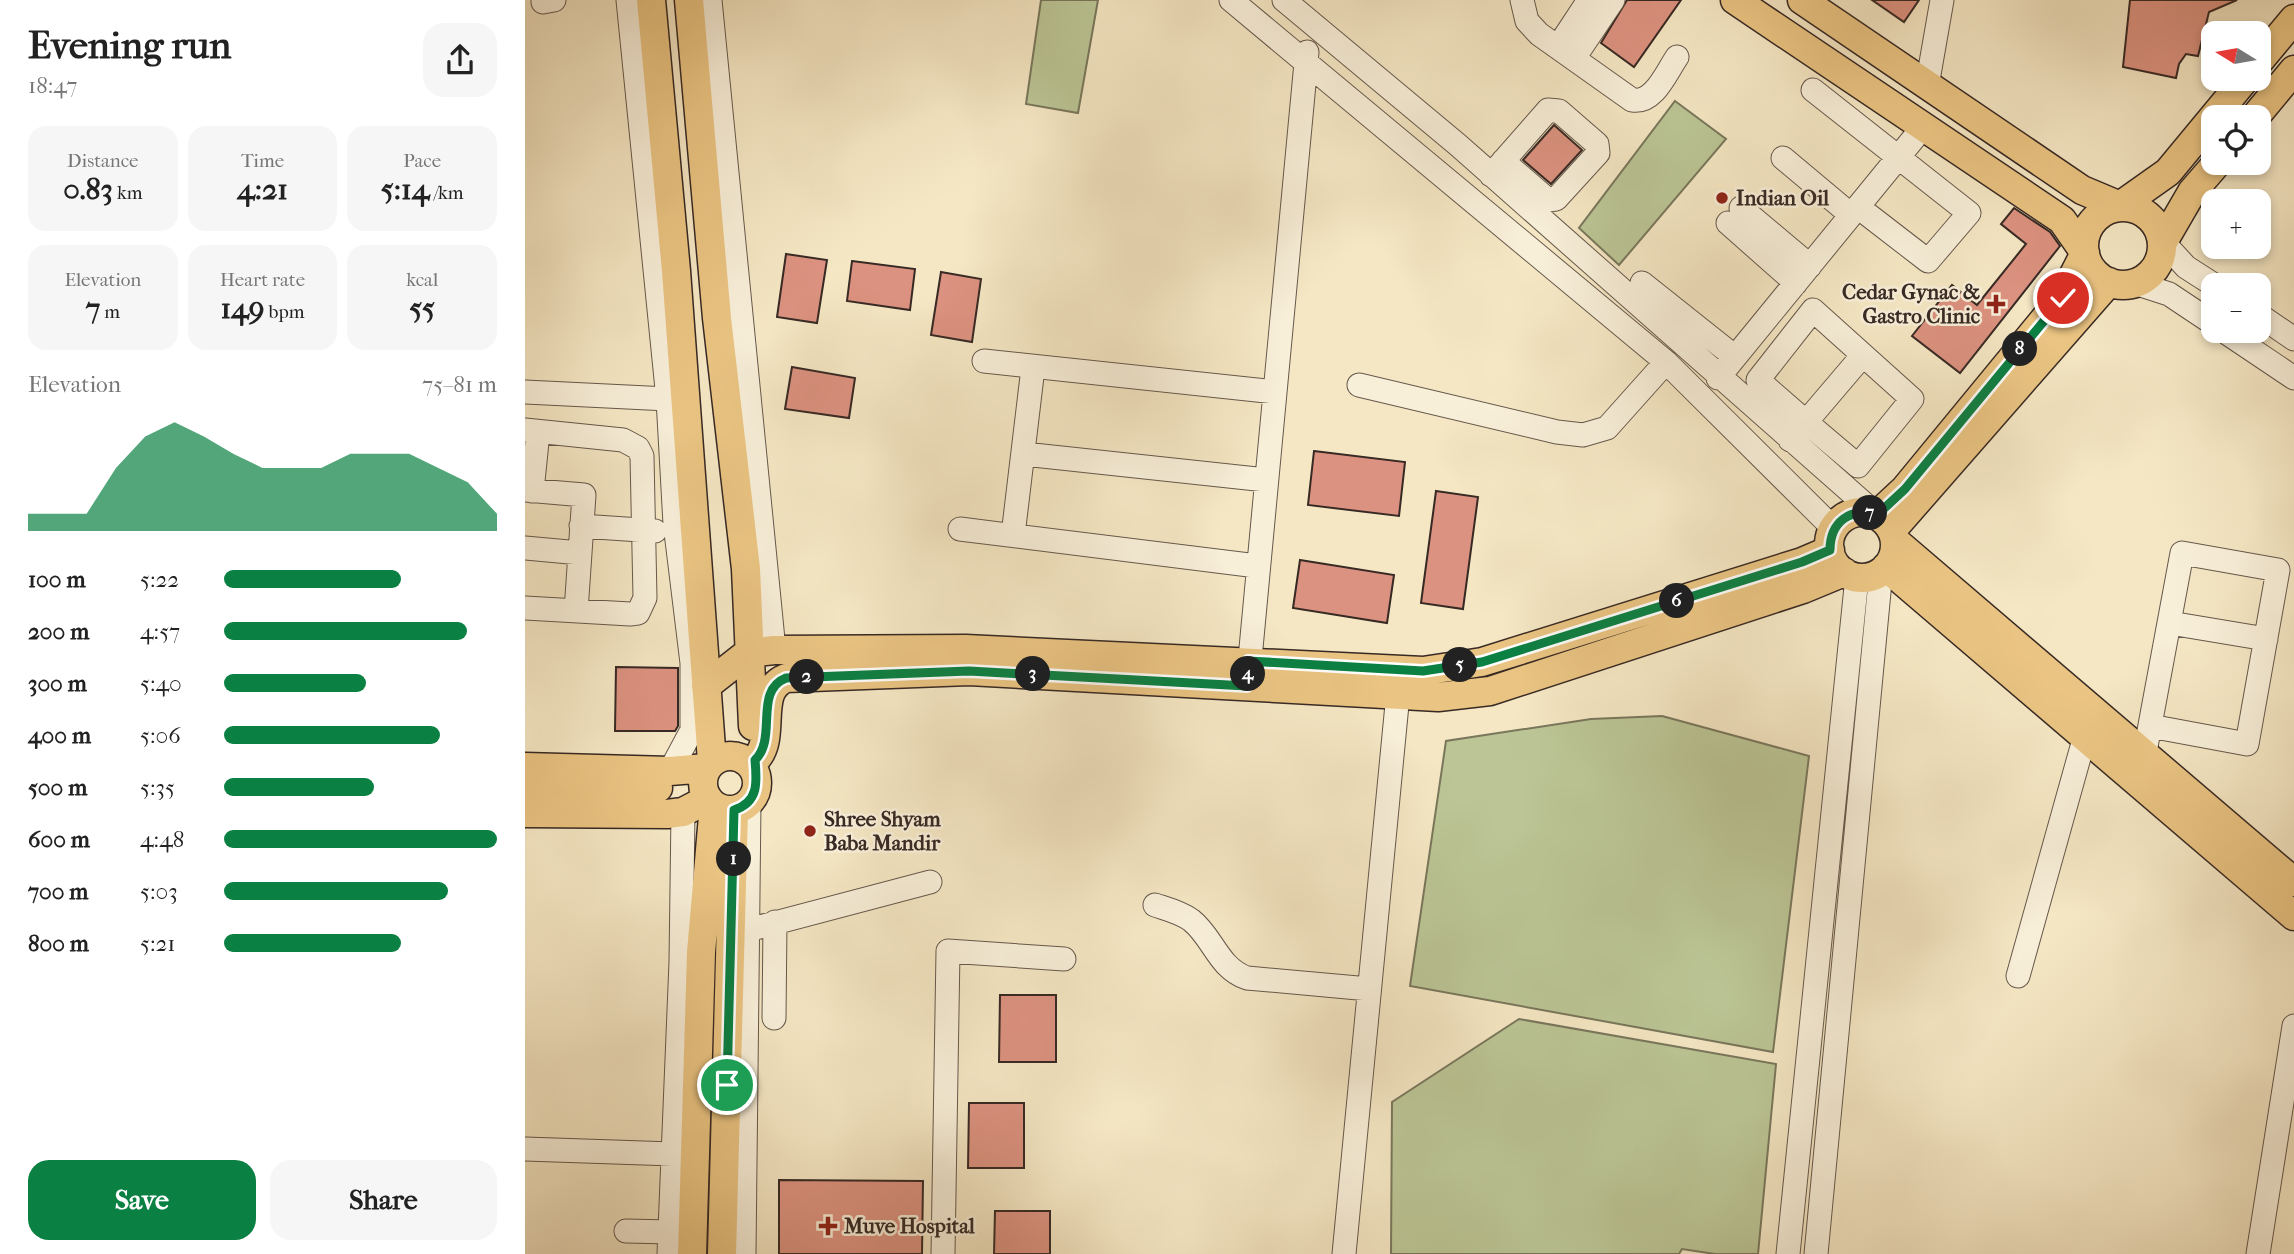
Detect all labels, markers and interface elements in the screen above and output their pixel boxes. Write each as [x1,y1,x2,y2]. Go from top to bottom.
north arrow [2201,21,2271,91]
map controls [2201,21,2271,343]
text: Evening run [28,23,231,68]
button: share [423,23,497,97]
text: 18:47 [28,72,77,99]
button: locate [2201,105,2271,175]
text: Distance [67,150,139,172]
text: Time [241,150,284,172]
text: Pace [403,150,441,172]
text: 0.83 [63,172,113,207]
text: 4:21 [237,172,288,207]
text: 5:14 [381,172,429,207]
text: km [113,182,143,204]
text: /km [429,182,464,204]
place label: Indian Oil [1736,186,1829,210]
button: + [2201,189,2271,259]
marker: Indian Oil [1714,190,1730,206]
pin [2033,268,2093,328]
text: Elevation [64,269,141,291]
text: Heart rate [220,269,305,291]
text: kcal [406,269,438,291]
button: − [2201,273,2271,343]
icon: check [2044,279,2082,317]
place label: Cedar Gynac & Gastro Clinic [1842,280,1980,328]
text: 7 [86,291,100,326]
text: 149 [220,291,265,326]
text: 55 [409,291,435,326]
marker: Cedar Gynac & Gastro Clinic [1986,294,2006,314]
text: m [100,301,120,323]
text: bpm [265,301,305,323]
pin: 8 [2003,332,2037,366]
text: 8 [2015,337,2024,359]
text: Elevation [28,371,121,398]
text: 75–81 m [422,371,497,398]
pin: 7 [1853,496,1887,530]
text: 7 [1865,501,1874,523]
text: 100 m [28,566,86,593]
text: 5:22 [140,566,179,593]
pin: 6 [1659,584,1695,618]
text: 6 [1671,589,1682,611]
text: 200 m [28,618,89,645]
text: 4:57 [140,618,180,645]
pin: 5 [1443,648,1478,682]
text: 5 [1455,653,1464,675]
pin: 3 [1015,656,1051,692]
pin: 4 [1231,656,1265,692]
pin: 2 [789,660,825,694]
text: 3 [1029,662,1036,684]
text: 4 [1242,662,1253,684]
text: 2 [802,665,811,687]
text: 300 m [28,670,87,697]
text: 5:40 [140,670,182,697]
text: 400 m [28,722,91,749]
text: 5:06 [140,722,181,749]
text: 500 m [28,774,87,801]
text: 5:35 [140,774,175,801]
place label: Shree Shyam Baba Mandir [824,807,941,855]
marker: Shree Shyam Baba Mandir [802,823,818,839]
text: 600 m [28,826,90,853]
text: 4:48 [140,826,184,853]
pin: 1 [717,842,752,876]
text: 1 [730,847,737,869]
text: 700 m [28,878,88,905]
text: 5:03 [140,878,178,905]
text: 800 m [28,930,89,957]
text: 5:21 [140,930,176,957]
pin [697,1055,757,1115]
icon: arrive [708,1066,746,1104]
button: Save [28,1160,256,1240]
button: Share [270,1160,497,1240]
place label: Muve Hospital [843,1214,975,1238]
marker: Muve Hospital [818,1216,838,1236]

